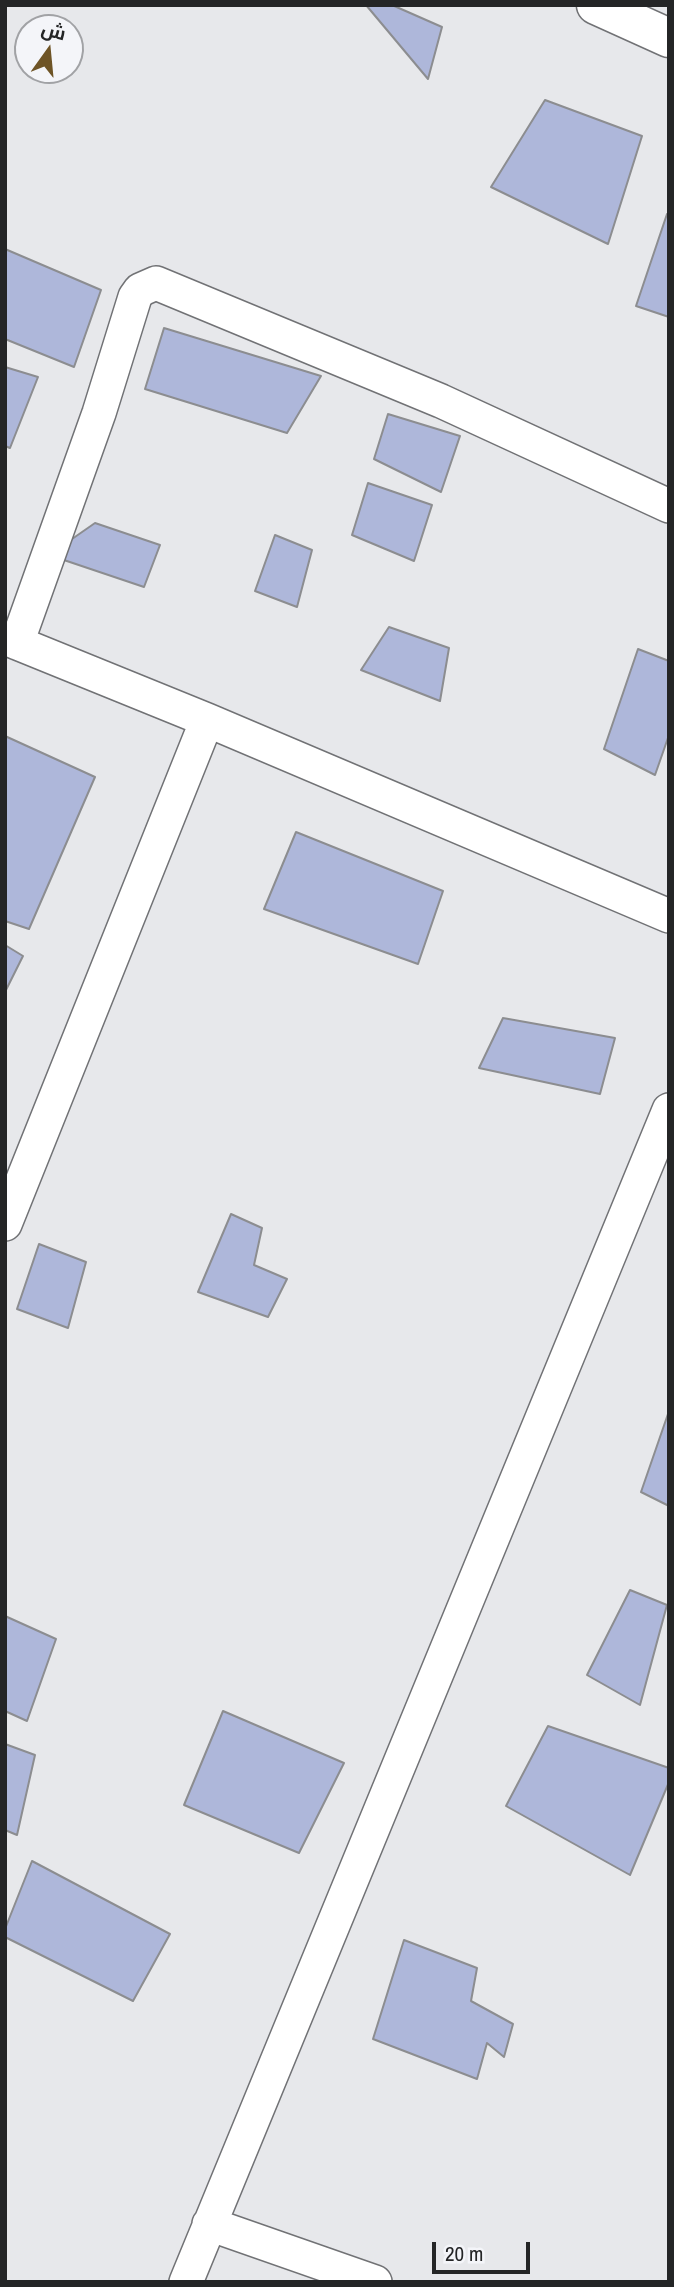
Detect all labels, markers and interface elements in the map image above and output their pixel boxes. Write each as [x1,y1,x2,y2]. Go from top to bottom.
north arrow [14,14,84,84]
text: ش [39,15,69,46]
scale bar [436,2228,534,2272]
text: 20 m [445,2239,483,2268]

